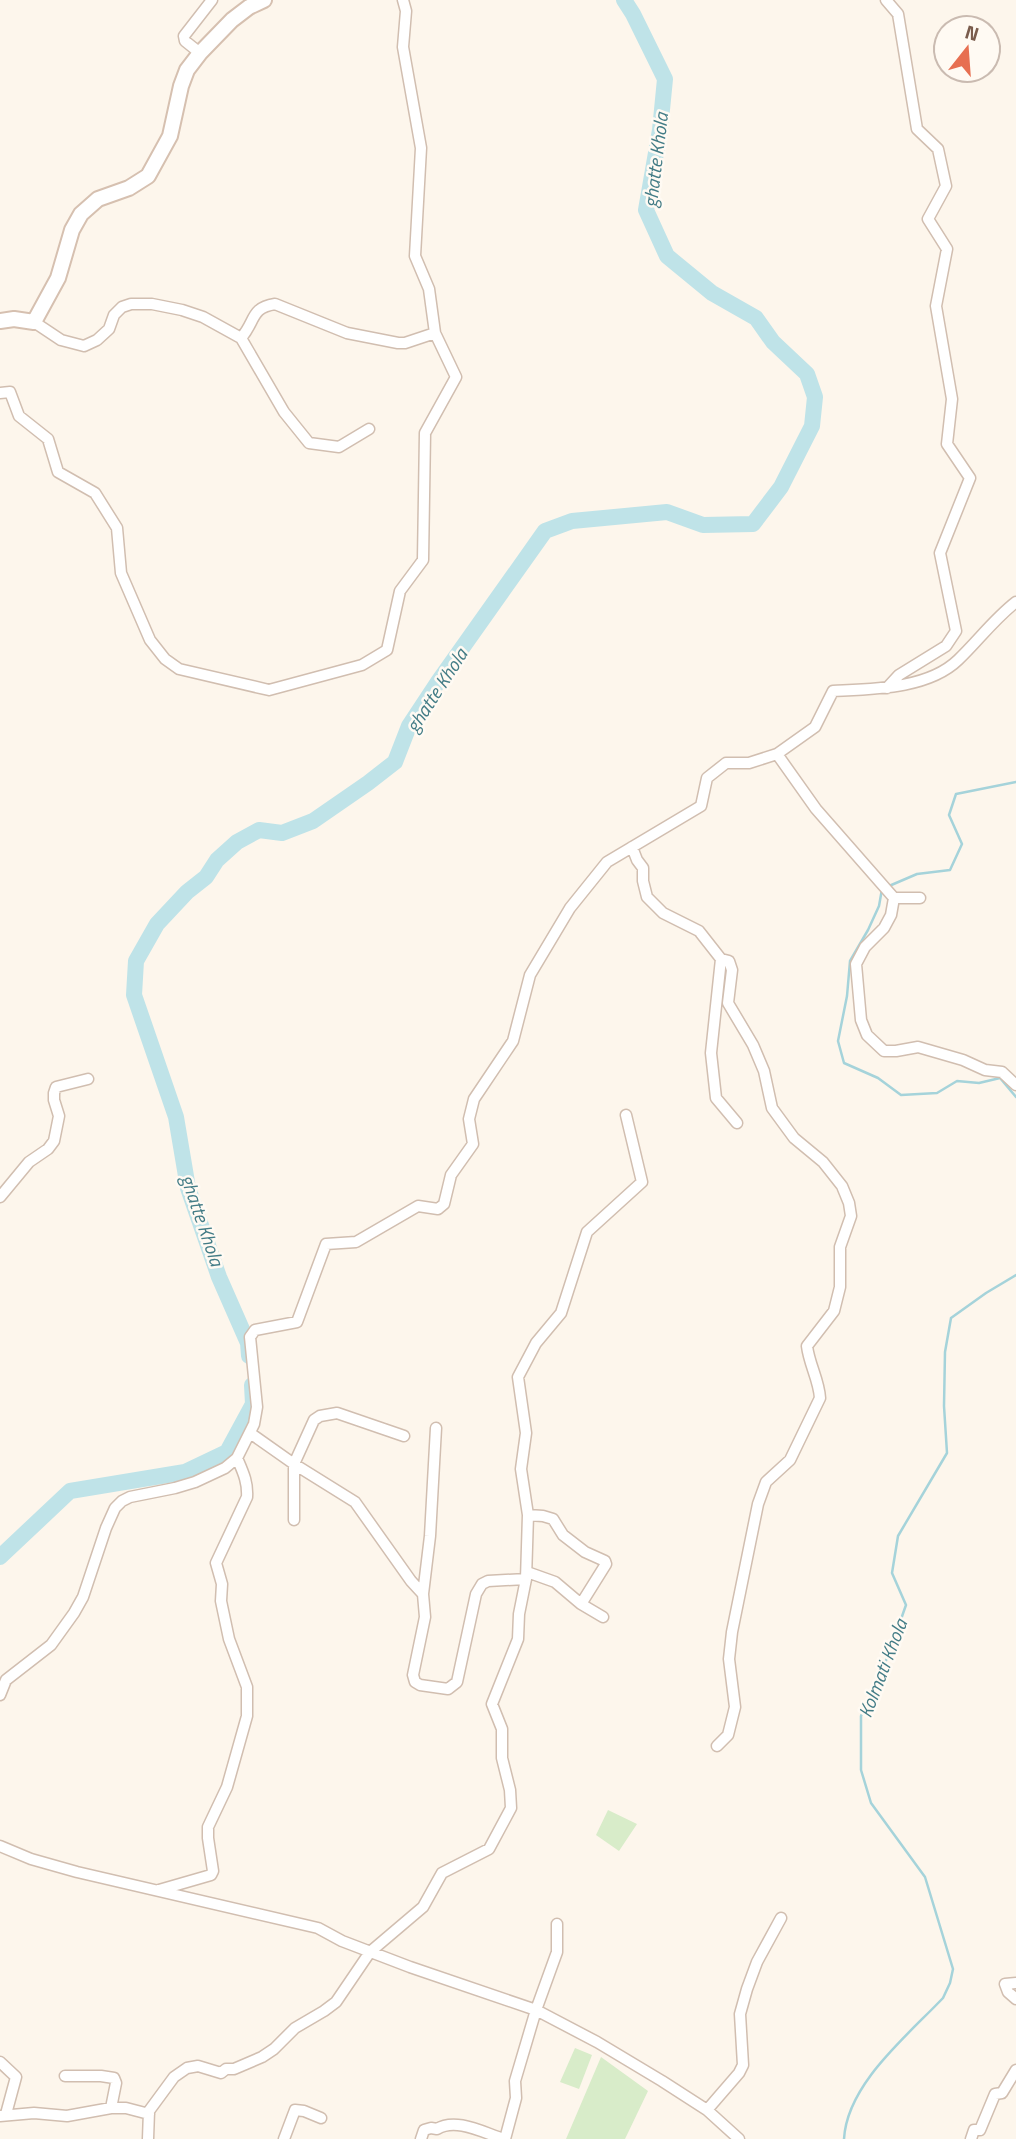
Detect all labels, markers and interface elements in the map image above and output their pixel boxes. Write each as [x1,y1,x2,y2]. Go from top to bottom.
north arrow [932,14,1002,84]
text: N [962,16,983,48]
water label: ghatte Khola [635,109,675,209]
water label: ghatte Khola [398,641,475,738]
water label: ghatte Khola [174,1170,233,1271]
water label: Kolmati Khola [850,1613,915,1722]

